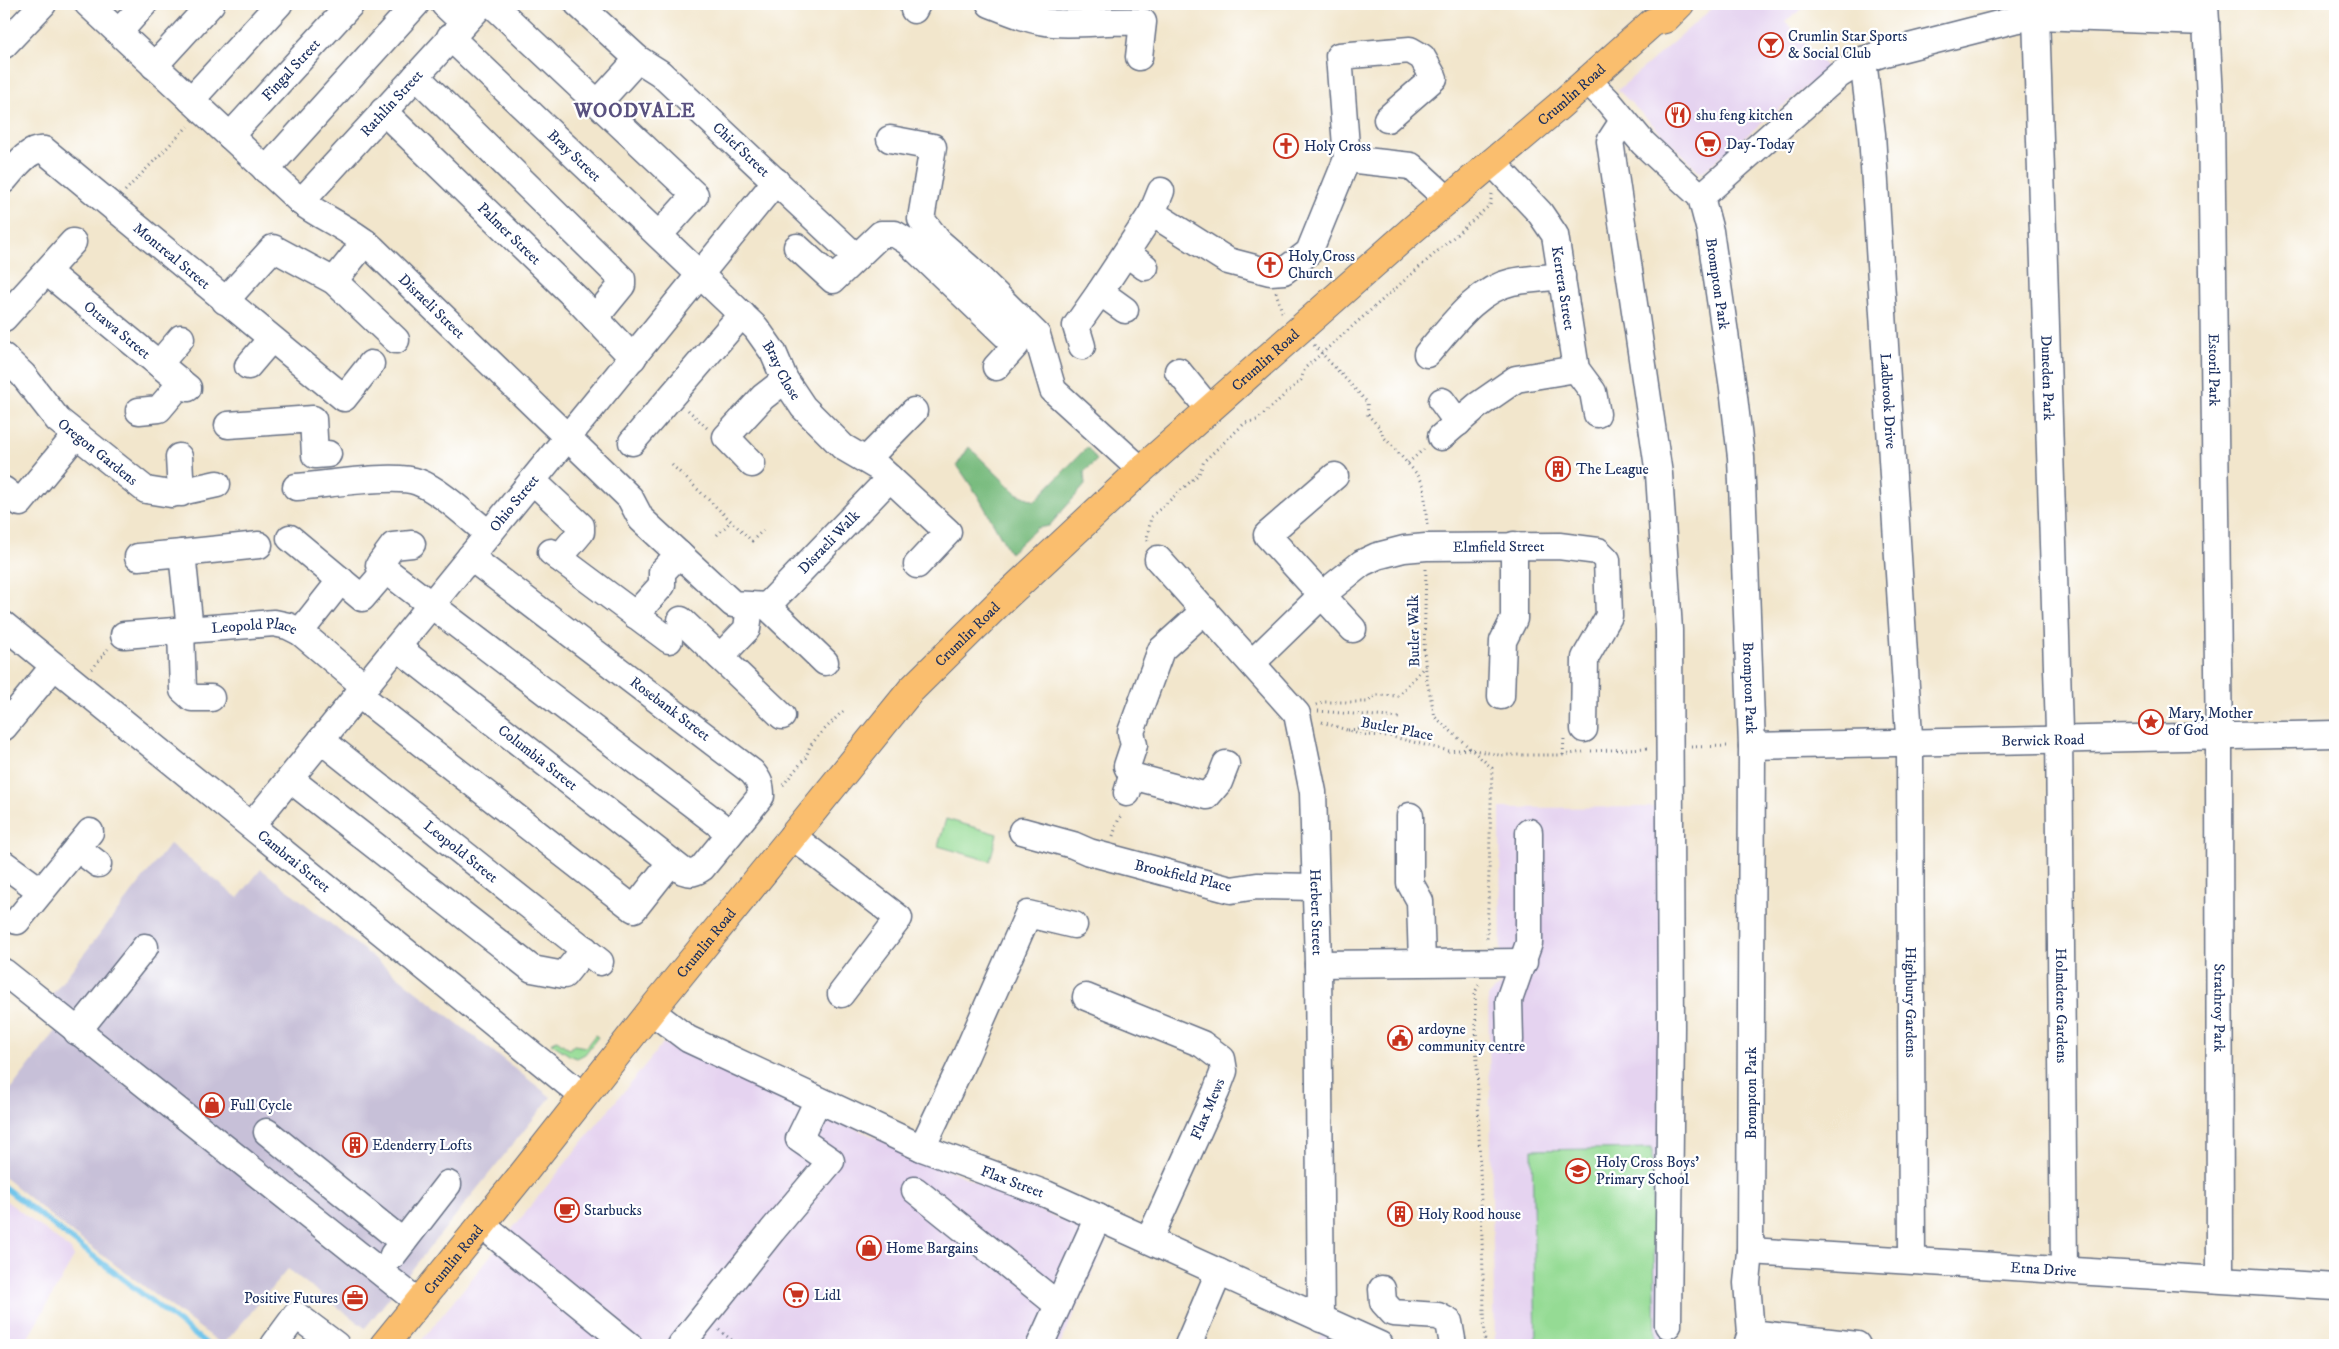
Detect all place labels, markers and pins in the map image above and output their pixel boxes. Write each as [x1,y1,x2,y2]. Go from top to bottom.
place label: Crumlin Star Sports & Social Club [1788,27,1907,63]
bar icon: Crumlin Star Sports & Social Club [1758,32,1784,58]
restaurant icon: shu feng kitchen [1665,102,1691,128]
place label: shu feng kitchen [1696,106,1793,125]
supermarket icon: Day-Today [1695,131,1721,157]
church icon: Holy Cross [1273,133,1299,159]
place label: Day-Today [1726,135,1796,154]
place label: Holy Cross [1304,137,1371,156]
place label: Holy Cross Church [1288,247,1355,283]
church icon: Holy Cross Church [1257,252,1283,278]
building icon: The League [1545,456,1571,482]
place label: The League [1576,460,1649,479]
place label: Mary, Mother of God [2168,704,2253,740]
place icon: Mary, Mother of God [2138,709,2164,735]
place label: ardoyne community centre [1418,1020,1525,1056]
public building icon: ardoyne community centre [1387,1025,1413,1051]
shop icon: Full Cycle [199,1092,225,1118]
place label: Full Cycle [230,1096,292,1115]
building icon: Edenderry Lofts [342,1132,368,1158]
place label: Edenderry Lofts [372,1136,472,1155]
place label: Holy Cross Boys' Primary School [1596,1153,1699,1189]
school or university icon: Holy Cross Boys' Primary School [1565,1158,1591,1184]
cafe icon: Starbucks [554,1197,580,1223]
place label: Starbucks [584,1201,642,1220]
building icon: Holy Rood house [1387,1201,1413,1227]
place label: Holy Rood house [1418,1205,1521,1224]
shop icon: Home Bargains [856,1235,882,1261]
place label: Home Bargains [886,1239,978,1258]
supermarket icon: Lidl [783,1282,809,1308]
office icon: Positive Futures [342,1285,368,1311]
place label: Lidl [814,1286,841,1305]
place label: Positive Futures [244,1289,338,1308]

